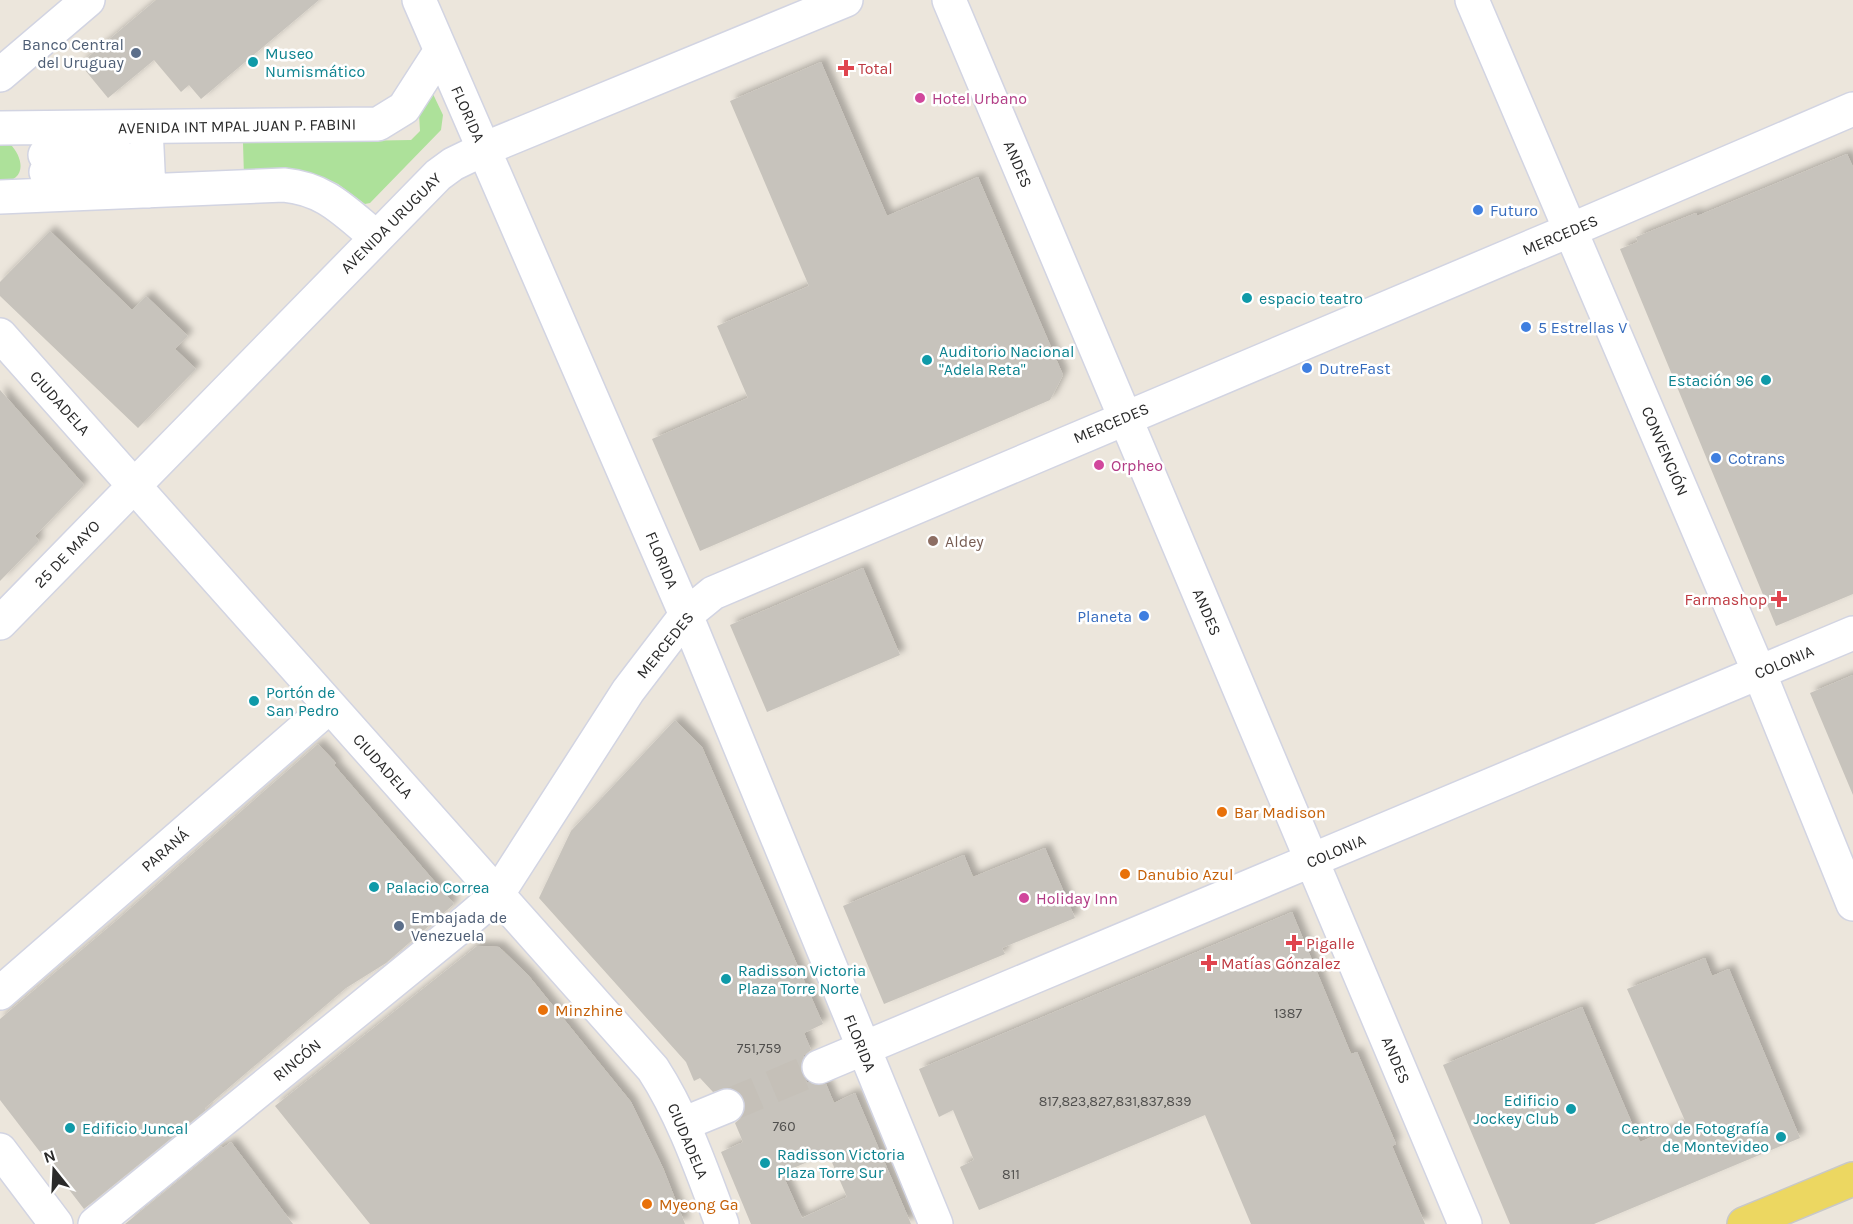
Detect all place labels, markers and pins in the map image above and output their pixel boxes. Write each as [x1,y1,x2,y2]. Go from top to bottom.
place label: Banco Central del Uruguay [22,35,125,72]
place label: Museo Numismático [265,44,365,81]
marker: Banco Central del Uruguay [129,46,143,60]
marker: Museo Numismático [246,55,260,69]
place label: Total [858,59,893,78]
marker: Total [839,61,853,75]
place label: Hotel Urbano [932,89,1027,108]
marker: Hotel Urbano [913,91,927,105]
place label: Futuro [1490,201,1538,220]
marker: Futuro [1471,203,1485,217]
place label: espacio teatro [1259,289,1363,308]
marker: espacio teatro [1240,291,1254,305]
place label: 5 Estrellas V [1538,318,1627,337]
marker: 5 Estrellas V [1519,320,1533,334]
place label: Auditorio Nacional "Adela Reta" [939,342,1074,379]
marker: Auditorio Nacional "Adela Reta" [920,353,934,367]
place label: DutreFast [1319,359,1391,378]
marker: DutreFast [1300,361,1314,375]
place label: Estación 96 [1668,371,1754,390]
marker: Estación 96 [1759,373,1773,387]
place label: Cotrans [1728,449,1785,468]
marker: Cotrans [1709,451,1723,465]
place label: Orpheo [1111,456,1163,475]
marker: Orpheo [1092,458,1106,472]
place label: Aldey [945,532,984,551]
marker: Aldey [926,534,940,548]
place label: Farmashop [1684,590,1767,609]
marker: Farmashop [1772,592,1786,606]
place label: Planeta [1077,607,1132,626]
marker: Planeta [1137,609,1151,623]
place label: Portón de San Pedro [266,683,339,720]
marker: Portón de San Pedro [247,694,261,708]
place label: Bar Madison [1234,803,1326,822]
marker: Bar Madison [1215,805,1229,819]
place label: Danubio Azul [1137,865,1233,884]
marker: Danubio Azul [1118,867,1132,881]
place label: Palacio Correa [386,878,490,897]
marker: Palacio Correa [367,880,381,894]
place label: Holiday Inn [1036,889,1118,908]
marker: Holiday Inn [1017,891,1031,905]
place label: Embajada de Venezuela [411,908,507,945]
marker: Embajada de Venezuela [392,919,406,933]
place label: Pigalle [1306,934,1355,953]
marker: Pigalle [1287,936,1301,950]
place label: Matías Gónzalez [1221,954,1341,973]
marker: Matías Gónzalez [1202,956,1216,970]
place label: Radisson Victoria Plaza Torre Norte [738,961,866,998]
marker: Radisson Victoria Plaza Torre Norte [719,972,733,986]
place label: Minzhine [555,1001,623,1020]
marker: Minzhine [536,1003,550,1017]
place label: Edificio Jockey Club [1474,1091,1559,1128]
marker: Edificio Jockey Club [1564,1102,1578,1116]
place label: Edificio Juncal [82,1119,188,1138]
place label: Centro de Fotografía de Montevideo [1621,1119,1769,1156]
marker: Edificio Juncal [63,1121,77,1135]
marker: Centro de Fotografía de Montevideo [1774,1130,1788,1144]
place label: Radisson Victoria Plaza Torre Sur [777,1145,905,1182]
marker: Radisson Victoria Plaza Torre Sur [758,1156,772,1170]
place label: Myeong Ga [659,1195,739,1214]
marker: Myeong Ga [640,1197,654,1211]

